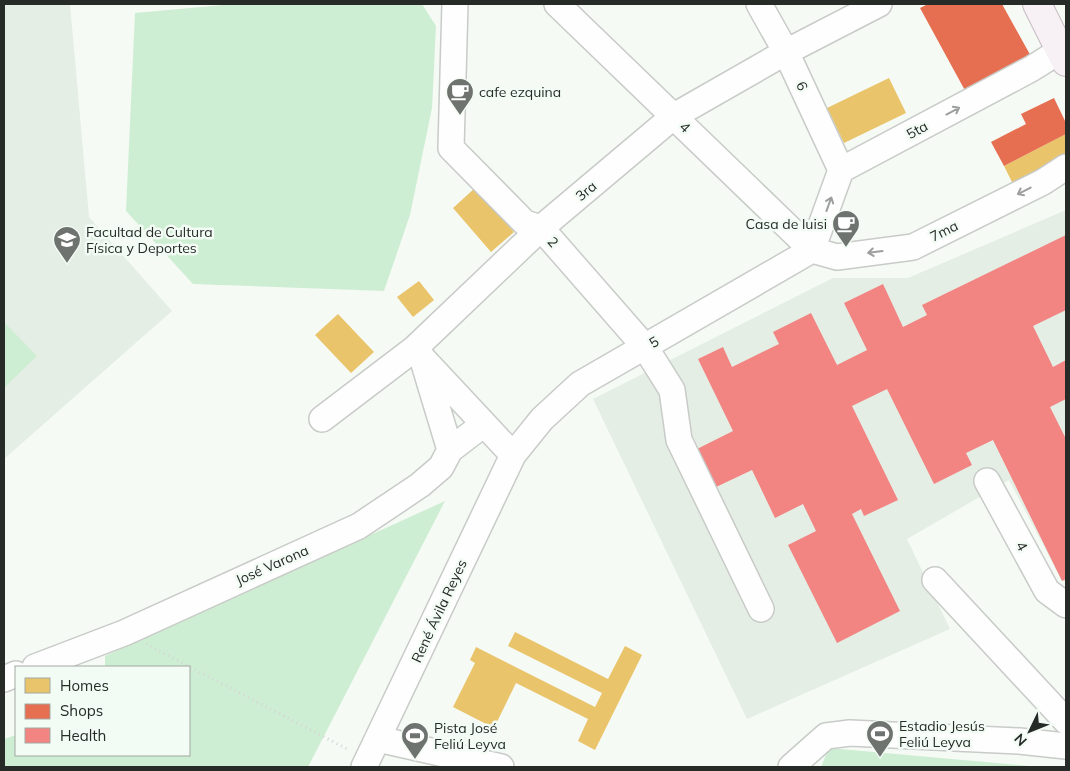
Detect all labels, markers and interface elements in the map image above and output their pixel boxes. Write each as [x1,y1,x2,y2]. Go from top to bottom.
cafe icon: cafe ezquina [445,77,475,116]
street label: 6 [792,78,812,94]
place label: cafe ezquina [479,83,561,101]
one-way arrow [945,105,960,115]
street label: 5ta [903,117,931,143]
street label: 4 [676,118,695,137]
street label: 3ra [572,177,600,205]
one-way arrow [1017,187,1032,196]
one-way arrow [825,197,834,212]
cafe icon: Casa de luisi [831,209,861,248]
place label: Casa de luisi [746,215,827,233]
street label: 7ma [927,216,961,246]
place label: Facultad de Cultura Física y Deportes [86,223,213,257]
school or university icon: Facultad de Cultura Física y Deportes [52,225,82,264]
street label: 2 [543,233,563,251]
one-way arrow [867,247,883,257]
street label: 5 [646,332,662,352]
street label: 4 [1012,538,1032,555]
street label: José Varona [233,541,311,589]
street label: René Ávila Reyes [407,557,471,665]
legend [15,666,190,756]
text: Homes [60,676,109,695]
text: Shops [60,701,103,720]
north arrow [1005,706,1055,756]
place label: Estadio Jesús Feliú Leyva [899,717,985,751]
place label: Pista José Feliú Leyva [434,719,506,753]
sports icon: Estadio Jesús Feliú Leyva [865,719,895,758]
sports icon: Pista José Feliú Leyva [400,721,430,760]
text: Health [60,726,106,745]
text: N [1010,730,1031,750]

